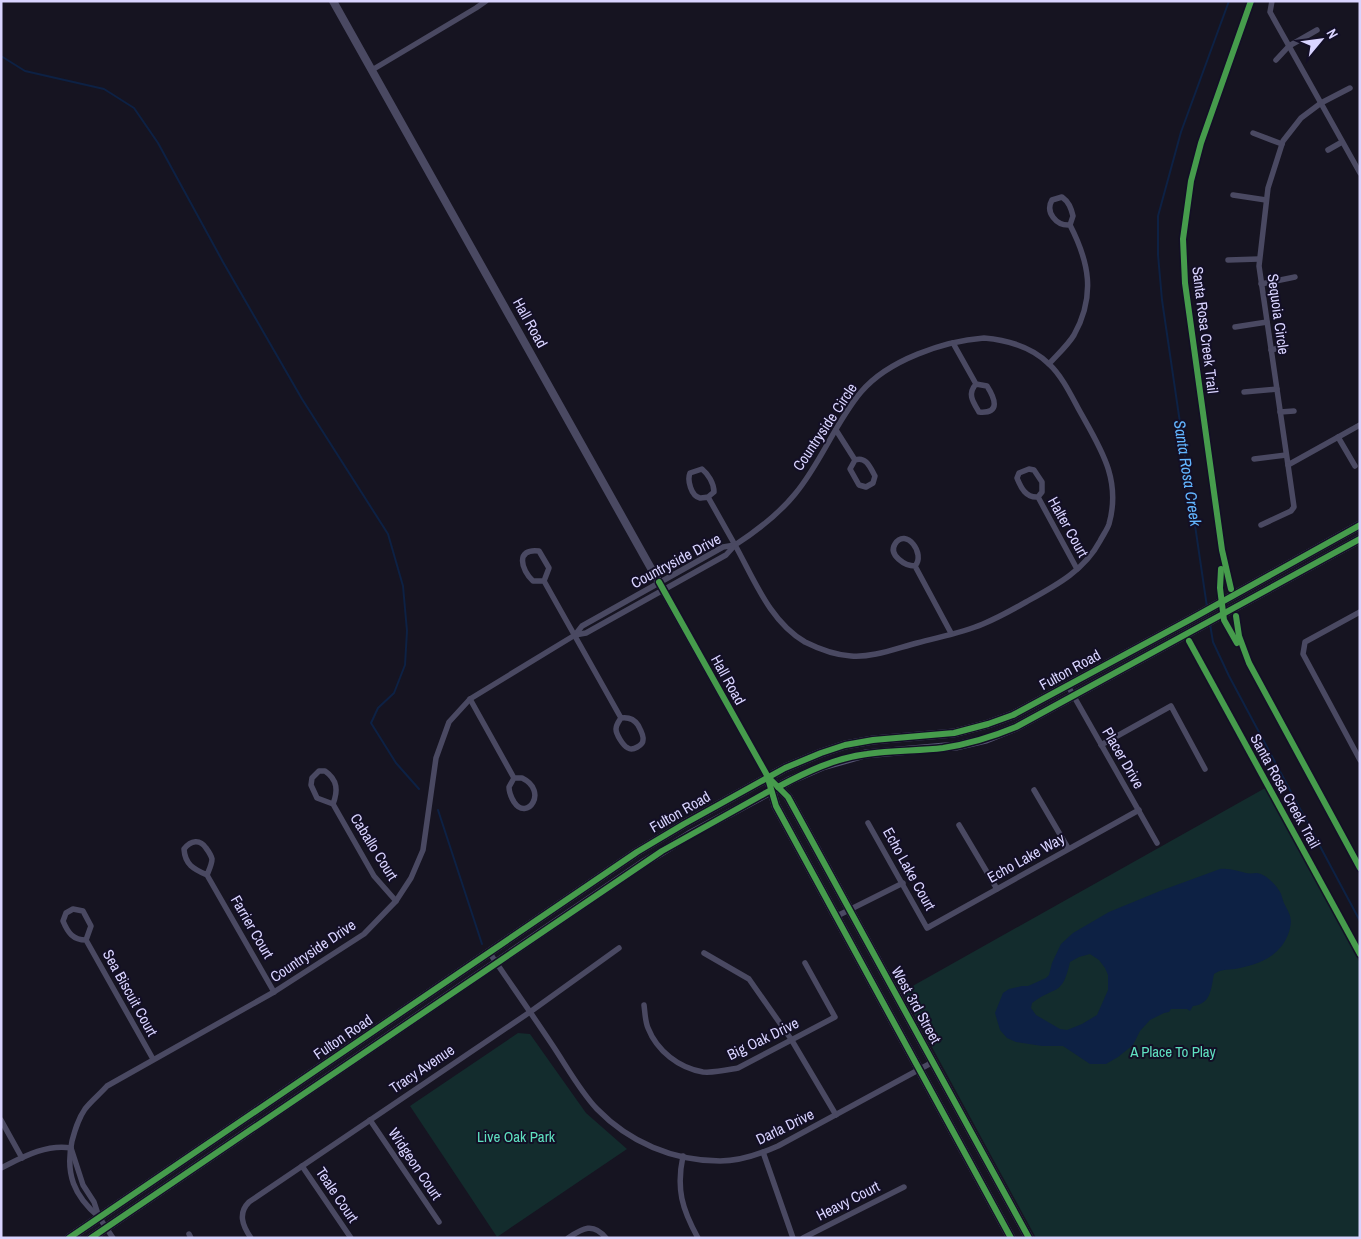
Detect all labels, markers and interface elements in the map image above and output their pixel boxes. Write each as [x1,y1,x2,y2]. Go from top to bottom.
north arrow [1296,15,1346,65]
text: N [1322,26,1342,42]
street label: Santa Rosa Creek Trail [1187,265,1224,395]
street label: Sequoia Circle [1262,272,1295,356]
street label: Hall Road [508,294,553,351]
street label: Countryside Circle [787,379,862,475]
water label: Santa Rosa Creek [1169,418,1207,528]
street label: Halter Court [1043,493,1094,561]
street label: Countryside Drive [627,528,725,593]
street label: Fulton Road [1035,644,1104,695]
street label: Hall Road [706,651,751,708]
street label: Placer Drive [1097,723,1150,792]
street label: Santa Rosa Creek Trail [1245,730,1326,852]
street label: Fulton Road [645,786,714,837]
street label: Caballo Court [346,809,404,885]
street label: Echo Lake Court [878,824,941,914]
street label: Echo Lake Way [983,827,1069,888]
street label: Farrier Court [226,891,279,963]
street label: Countryside Drive [266,914,360,987]
street label: Sea Biscuit Court [98,946,163,1041]
street label: West 3rd Street [887,962,947,1048]
street label: Fulton Road [309,1009,376,1064]
street label: Big Oak Drive [723,1012,802,1065]
street label: Tracy Avenue [385,1039,459,1098]
park label: A Place To Play [1129,1041,1216,1062]
street label: Darla Drive [752,1103,817,1150]
street label: Widgeon Court [384,1124,448,1204]
park label: Live Oak Park [477,1126,556,1147]
street label: Teale Court [311,1163,364,1227]
street label: Heavy Court [813,1175,884,1225]

